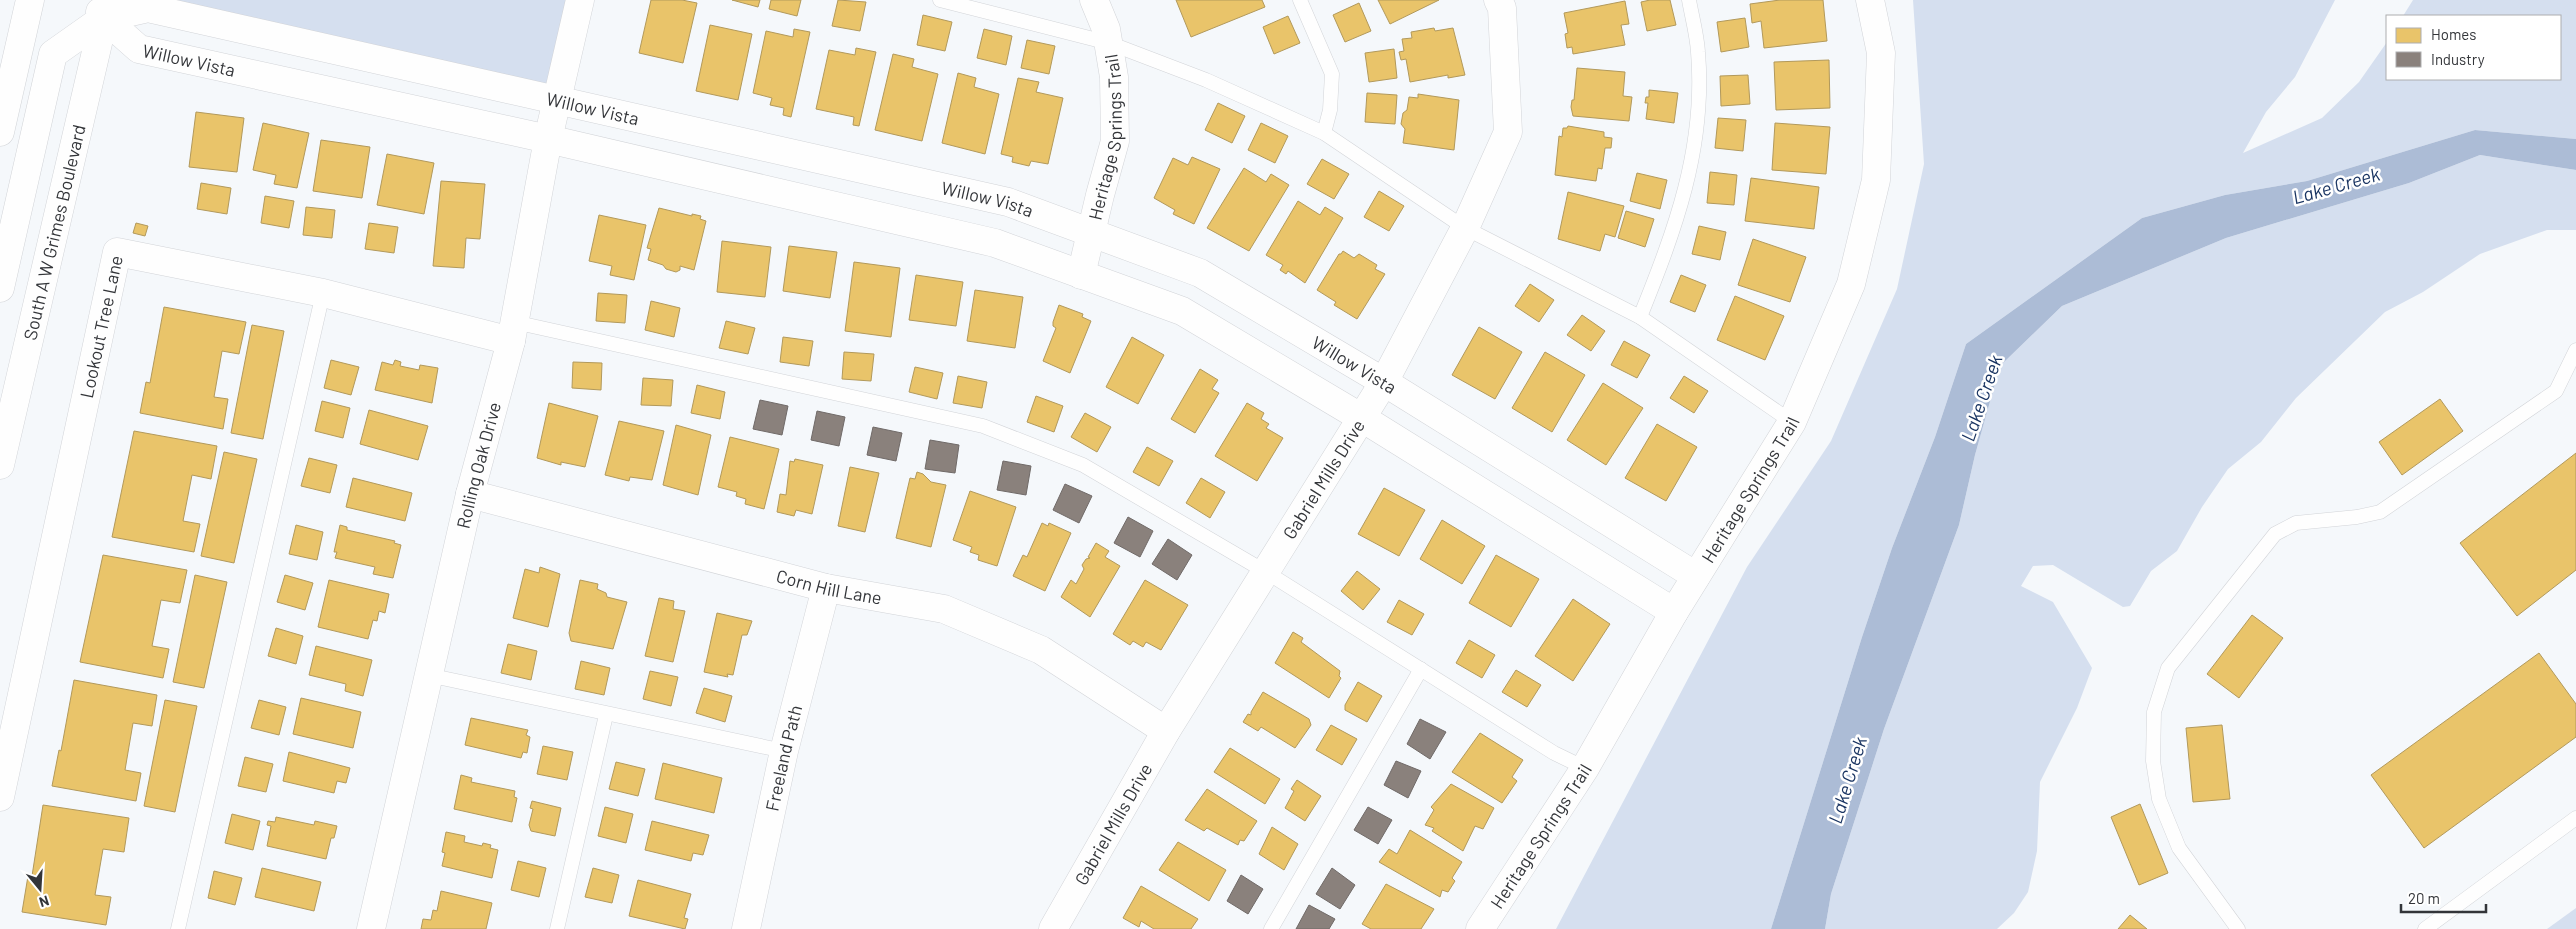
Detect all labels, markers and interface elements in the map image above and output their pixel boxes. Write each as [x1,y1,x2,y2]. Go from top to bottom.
legend [2386,15,2561,80]
text: Homes [2431,25,2476,43]
street label: Willow Vista [141,39,237,81]
text: Industry [2431,50,2485,68]
street label: Heritage Springs Trail [1083,53,1126,222]
street label: Willow Vista [544,87,641,129]
street label: South A W Grimes Boulevard [18,122,90,342]
water label: Lake Creek [2290,161,2383,208]
street label: Willow Vista [939,176,1037,221]
street label: Lookout Tree Lane [75,253,127,400]
street label: Willow Vista [1308,331,1401,398]
water label: Lake Creek [1956,351,2007,444]
street label: Rolling Oak Drive [452,400,505,531]
street label: Heritage Springs Trail [1696,413,1804,567]
street label: Gabriel Mills Drive [1278,415,1369,543]
street label: Corn Hill Lane [774,564,884,609]
street label: Freeland Path [760,703,806,813]
water label: Lake Creek [1823,733,1871,826]
street label: Gabriel Mills Drive [1070,759,1156,889]
street label: Heritage Springs Trail [1486,760,1596,912]
north arrow [15,864,65,914]
scale bar [2401,882,2486,914]
text: 20 m [2408,889,2440,907]
text: N [37,892,51,911]

